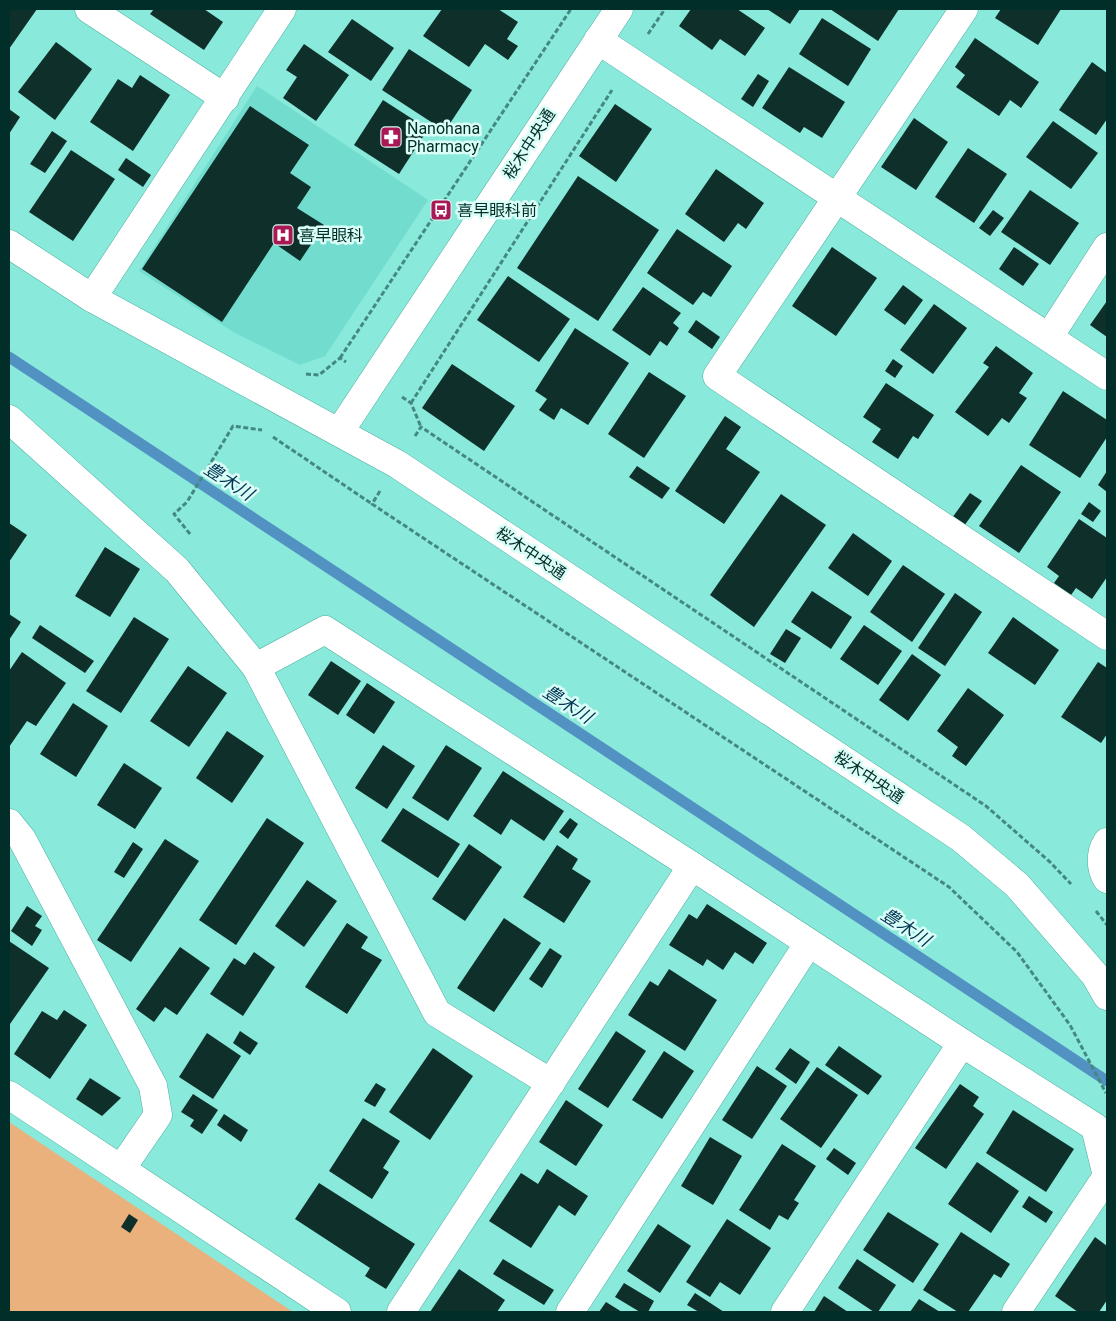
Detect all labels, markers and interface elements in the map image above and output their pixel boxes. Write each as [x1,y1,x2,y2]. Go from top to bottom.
street label: 桜木中央通 [499,105,559,183]
place label: Nanohana Pharmacy [407,119,480,156]
pharmacy icon: Nanohana Pharmacy [379,125,403,149]
bus stop icon: 喜早眼科前 [429,198,453,222]
place label: 喜早眼科前 [457,201,537,220]
hospital icon: 喜早眼科 [271,223,295,247]
place label: 喜早眼科 [299,226,363,245]
water label: 豊木川 [201,457,259,506]
street label: 桜木中央通 [493,523,569,583]
water label: 豊木川 [540,680,598,729]
street label: 桜木中央通 [831,747,907,807]
water label: 豊木川 [878,903,936,952]

